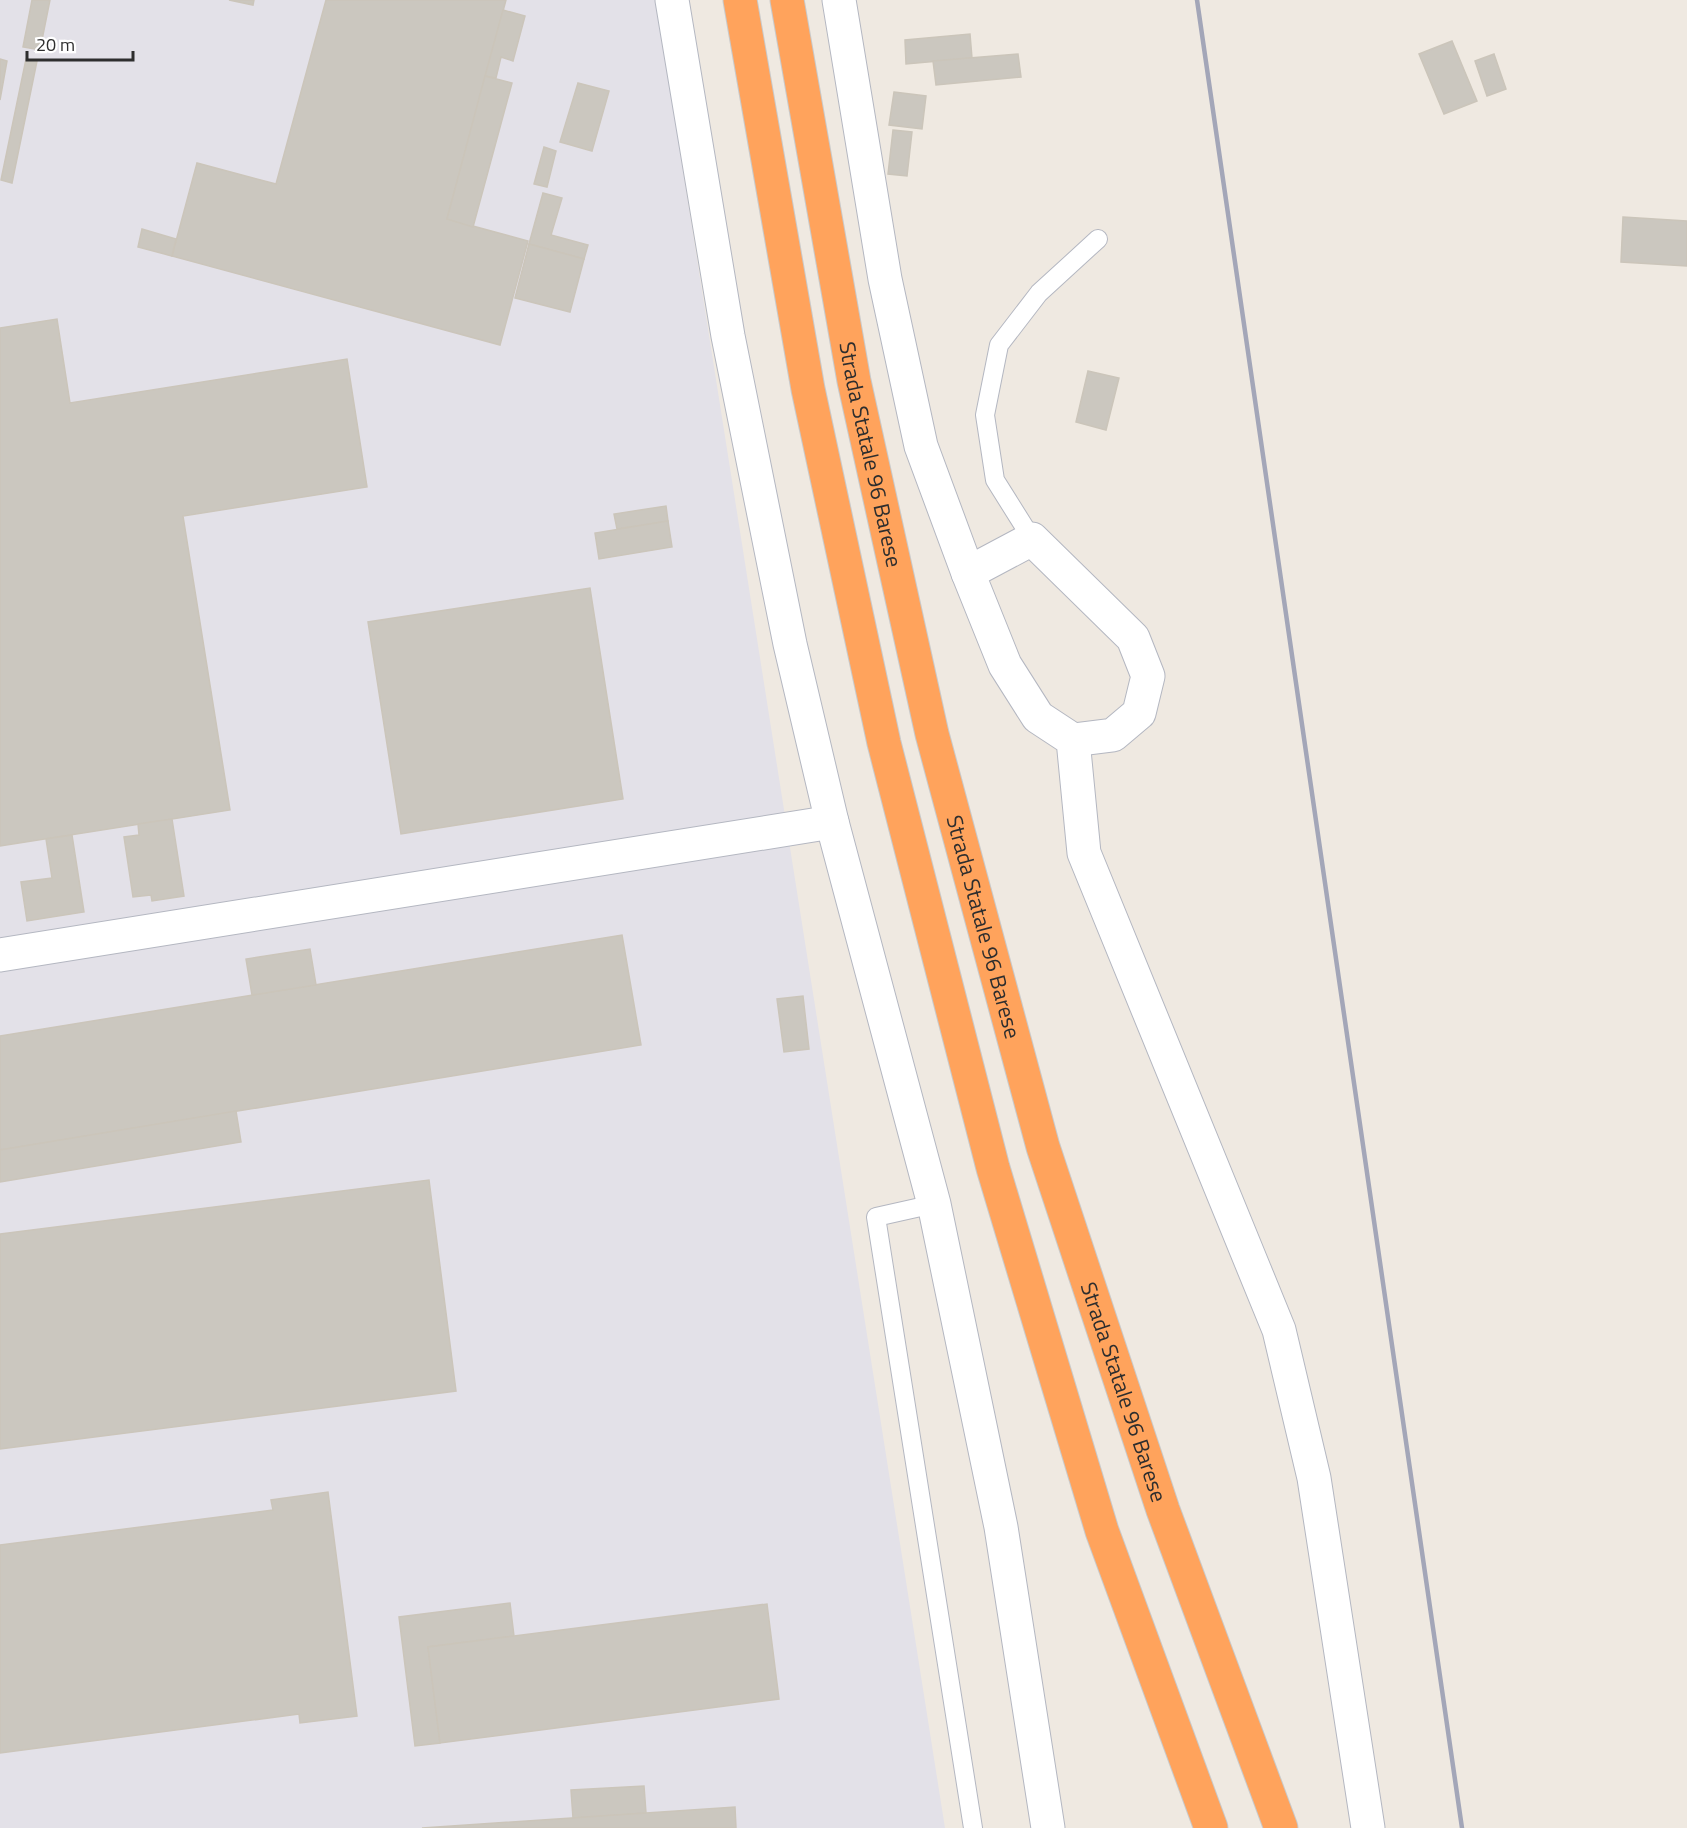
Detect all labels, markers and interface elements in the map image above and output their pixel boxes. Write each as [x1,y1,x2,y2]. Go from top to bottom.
scale bar [27,24,134,62]
text: 20 m [36,31,75,58]
street label: Strada Statale 96 Barese [830,339,912,570]
street label: Strada Statale 96 Barese [938,811,1030,1042]
street label: Strada Statale 96 Barese [1072,1277,1176,1506]

